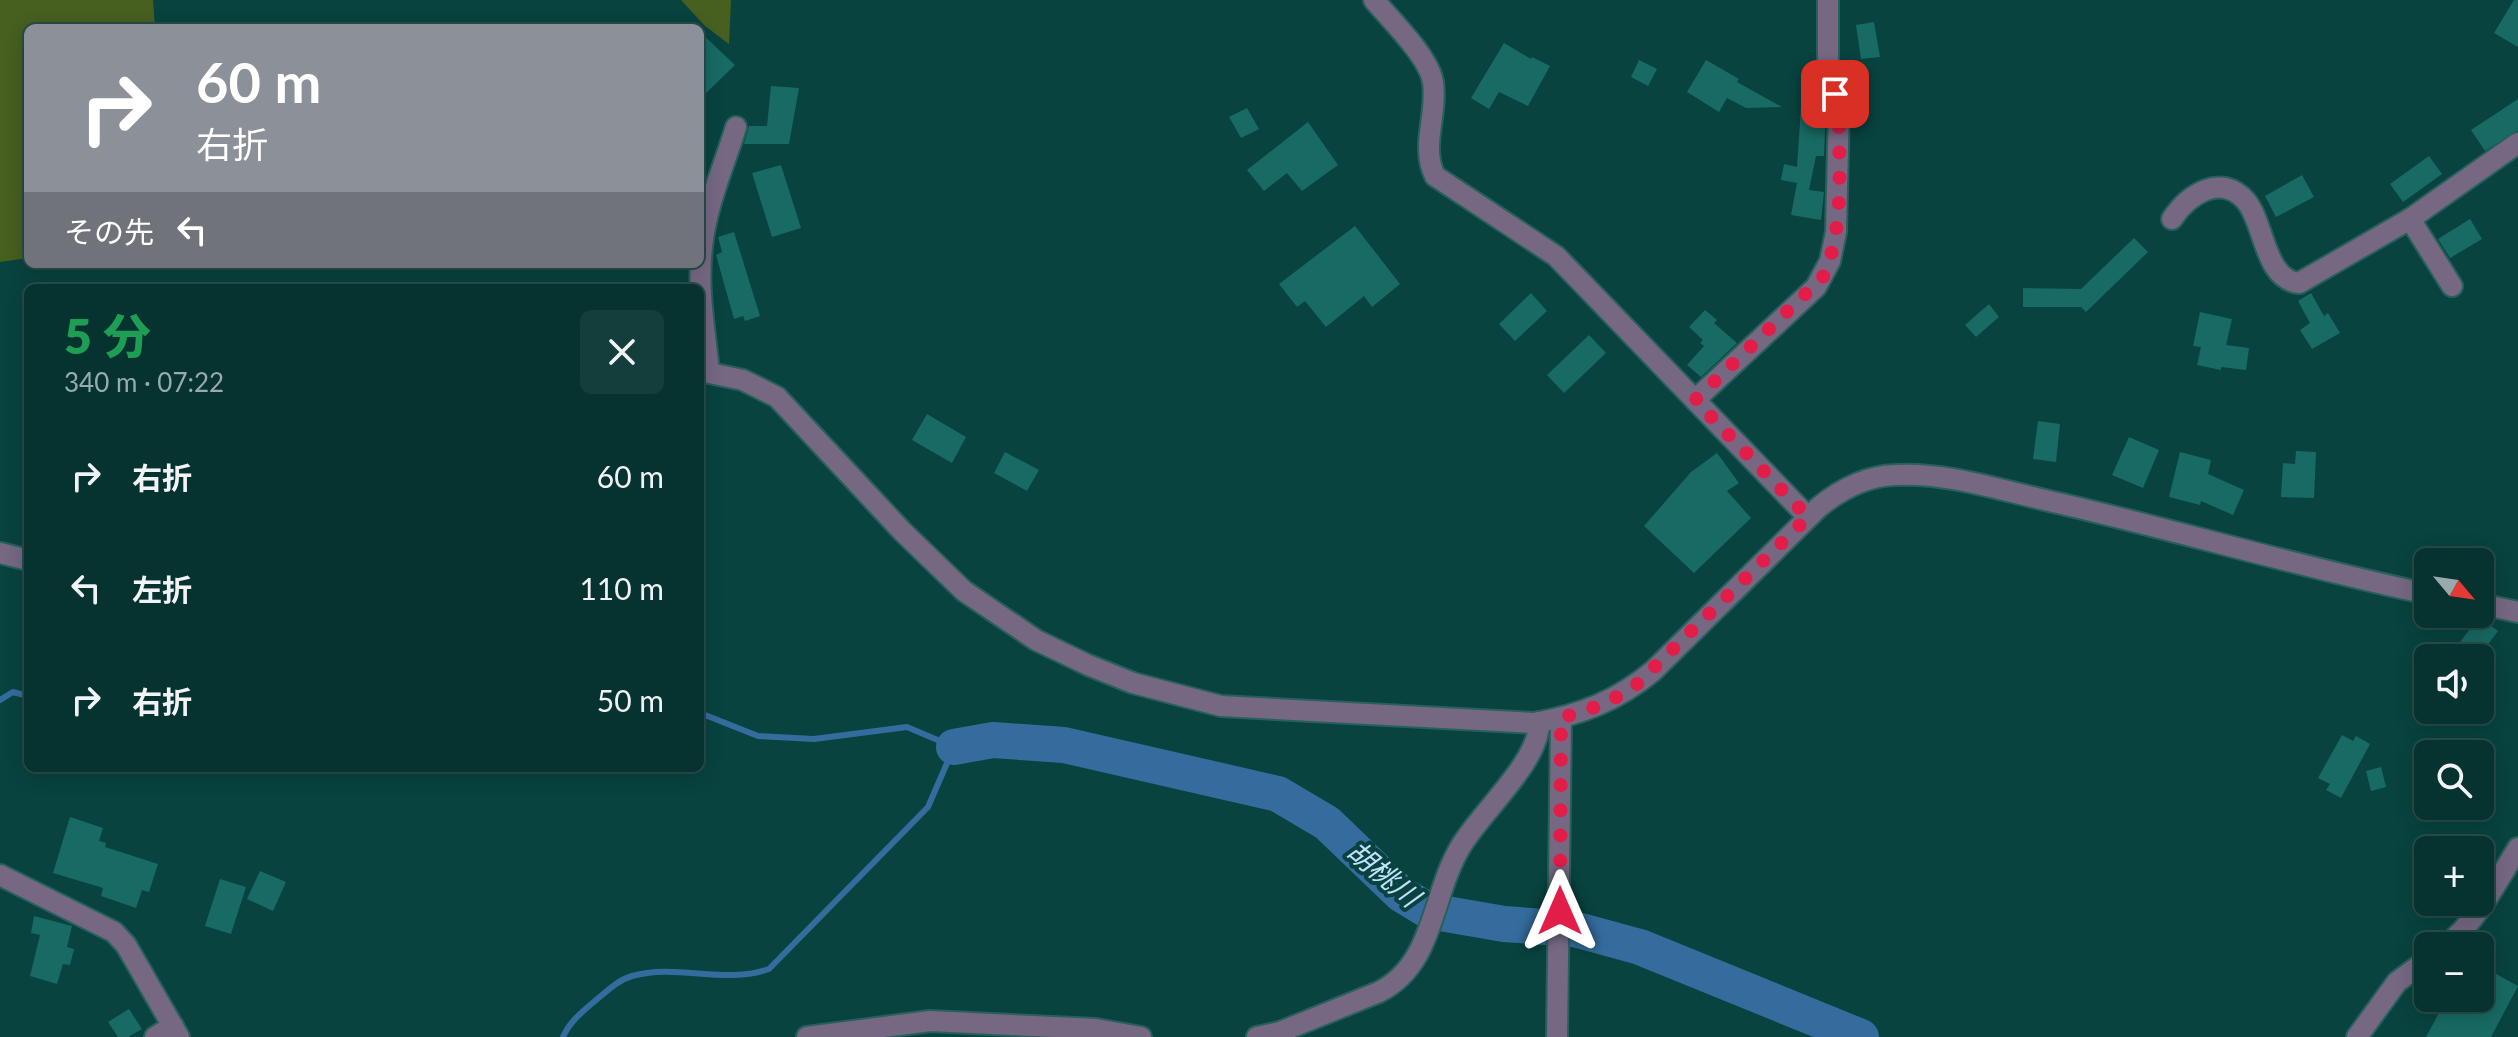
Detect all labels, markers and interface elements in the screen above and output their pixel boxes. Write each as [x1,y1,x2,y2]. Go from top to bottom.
text: 60 m [196,48,321,115]
icon: right [64,56,168,160]
pin [1801,60,1869,128]
icon: arrive [1813,72,1857,116]
text: 右折 [196,122,268,166]
icon: left [170,208,214,252]
text: その先 [64,213,154,249]
text: 5 分 [64,307,151,364]
button: close [580,310,664,394]
text: 340 m · 07:22 [64,366,224,398]
icon: right [64,454,108,498]
text: 60 m [597,458,664,494]
text: 右折 [132,459,192,495]
north arrow [2414,548,2494,628]
map controls [2414,548,2494,1012]
icon: left [64,566,108,610]
text: 110 m [579,570,664,606]
text: 左折 [132,571,192,607]
button: sound [2414,644,2494,724]
icon: right [64,678,108,722]
text: 50 m [597,682,664,718]
text: 右折 [132,683,192,719]
button: search [2414,740,2494,820]
water label: 胡桃川 [1341,833,1429,915]
button: + [2414,836,2494,916]
position arrow [1518,869,1602,953]
button: − [2414,932,2494,1012]

